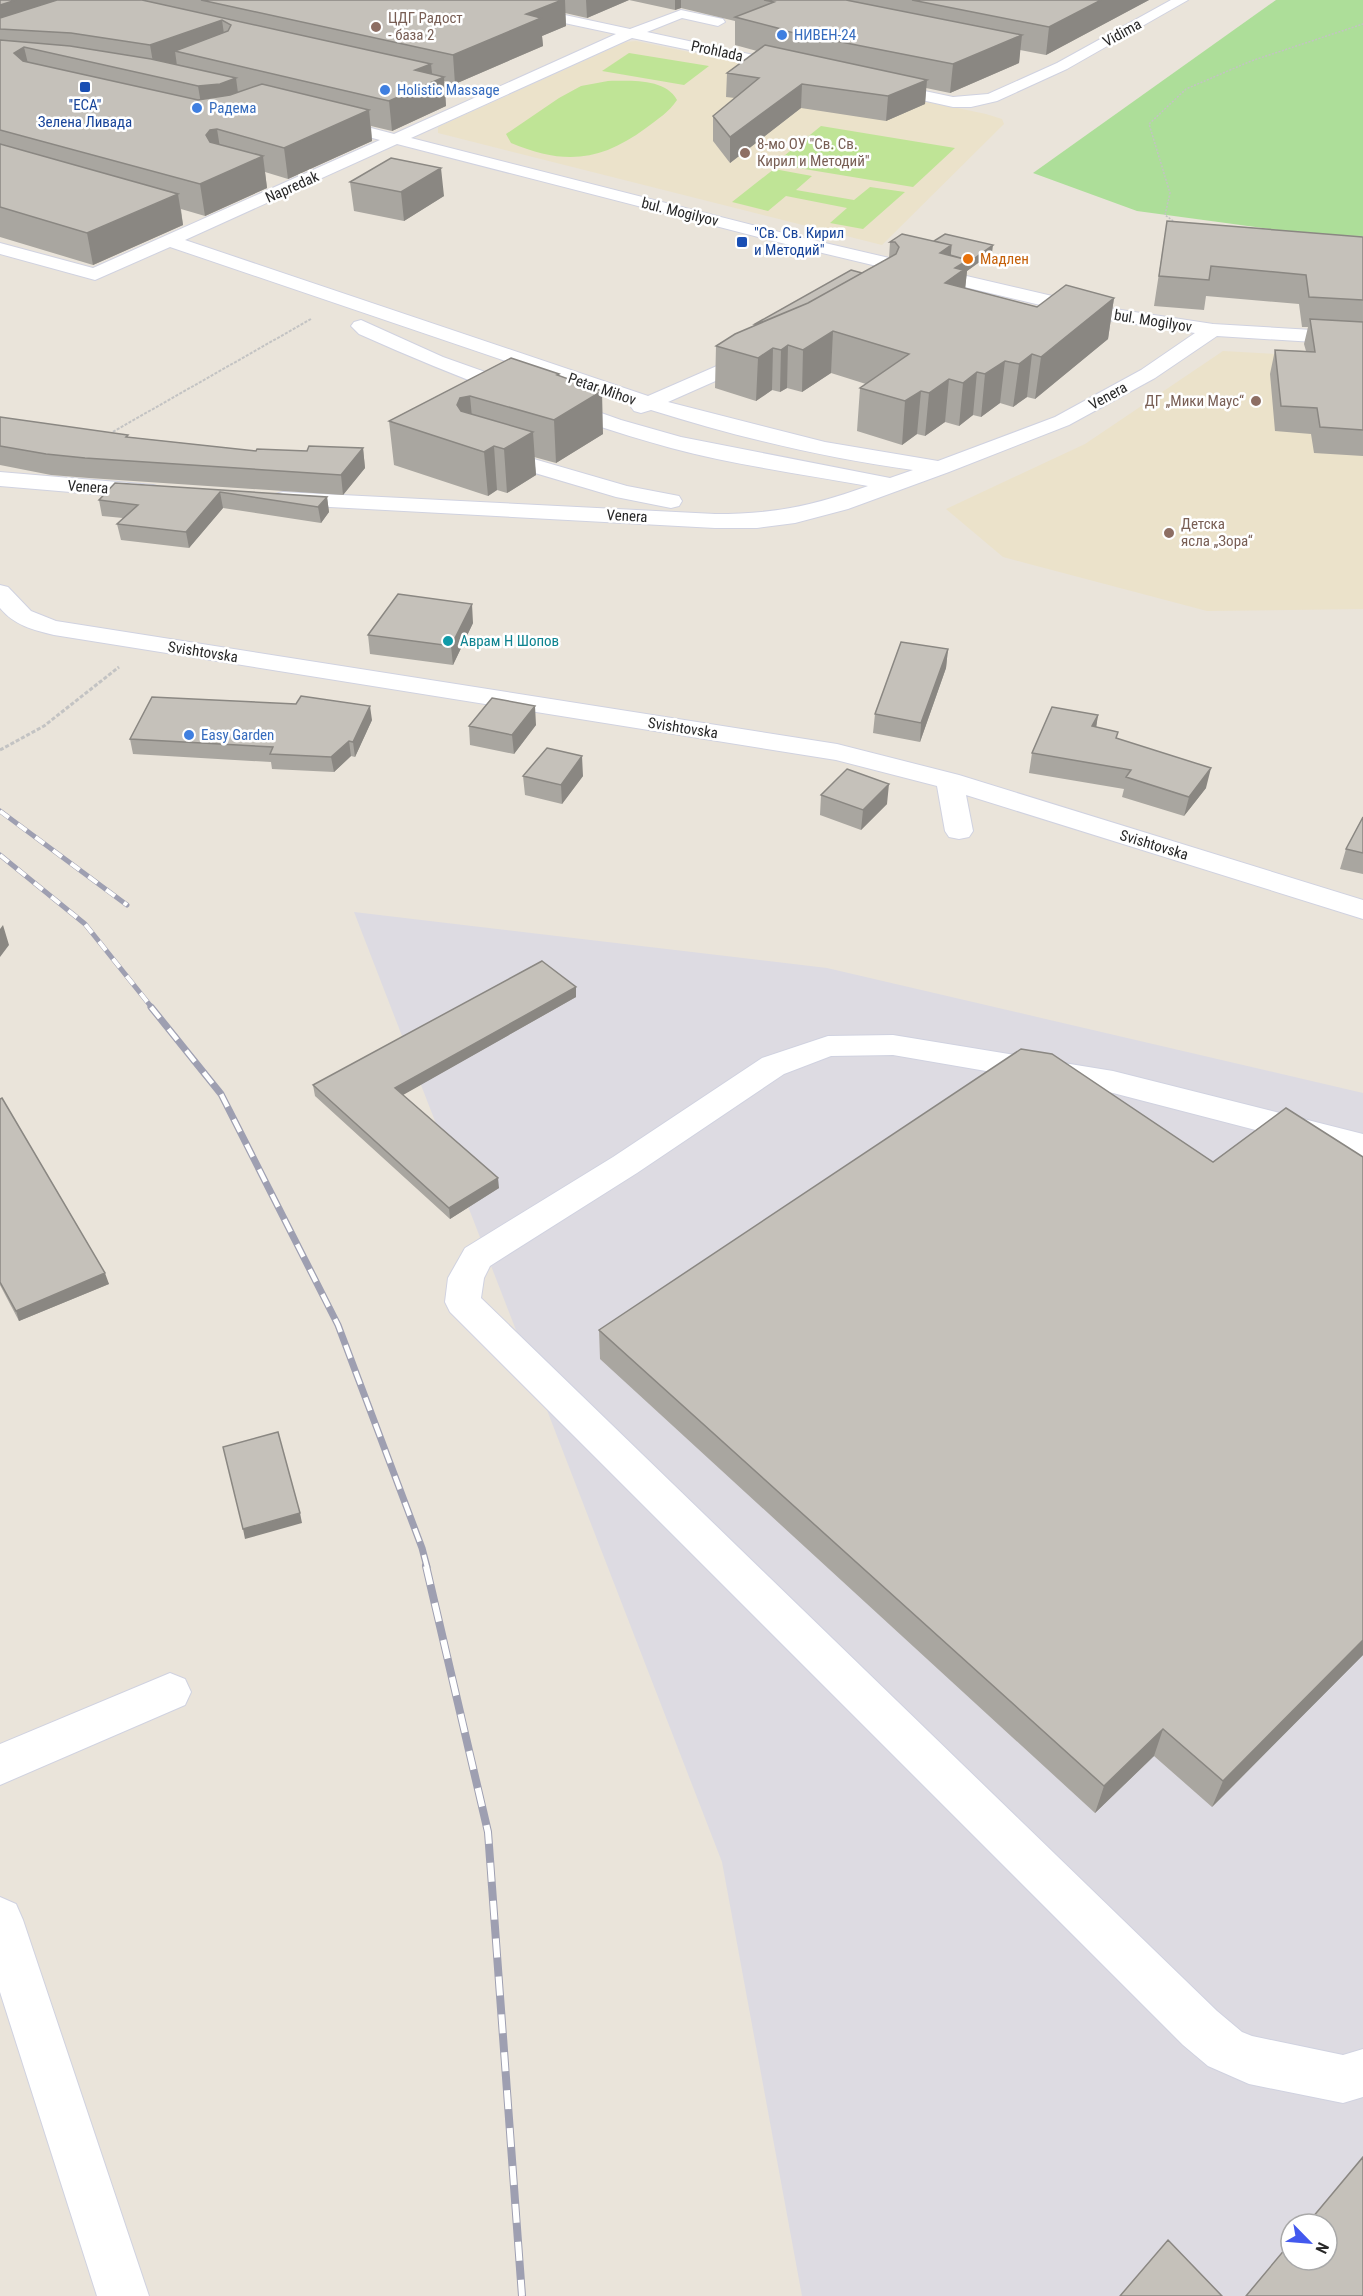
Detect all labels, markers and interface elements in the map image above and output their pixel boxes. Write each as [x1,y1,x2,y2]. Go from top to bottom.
place label: ЦДГ Радост - база 2 [388,9,463,44]
street label: Vidima [1100,15,1144,51]
marker: ЦДГ Радост - база 2 [369,20,383,34]
place label: НИВЕН-24 [794,26,856,44]
marker: НИВЕН-24 [775,28,789,42]
street label: Prohlada [689,37,745,65]
marker: ''ЕСА'' Зелена Ливада [78,80,92,94]
place label: Holistic Massage [397,81,500,99]
marker: Holistic Massage [378,83,392,97]
place label: ''ЕСА'' Зелена Ливада [38,96,132,131]
place label: Радема [209,99,256,117]
marker: Радема [190,101,204,115]
place label: 8-мо ОУ "Св. Св. Кирил и Методий" [757,135,870,170]
marker: 8-мо ОУ "Св. Св. Кирил и Методий" [738,146,752,160]
street label: Napredak [262,167,322,207]
street label: bul. Mogilyov [640,194,721,230]
place label: "Св. Св. Кирил и Методий" [754,224,844,259]
marker: "Св. Св. Кирил и Методий" [735,235,749,249]
place label: Мадлен [980,250,1029,268]
marker: Мадлен [961,252,975,266]
street label: bul. Mogilyov [1113,306,1194,336]
street label: Petar Mihov [566,369,639,409]
street label: Venera [1086,378,1130,414]
place label: ДГ „Мики Маус“ [1145,392,1244,410]
marker: ДГ „Мики Маус“ [1249,394,1263,408]
street label: Venera [67,477,109,497]
street label: Venera [606,506,648,526]
place label: Детска ясла „Зора“ [1181,515,1253,550]
marker: Детска ясла „Зора“ [1162,526,1176,540]
place label: Аврам Н Шопов [460,632,559,650]
marker: Аврам Н Шопов [441,634,455,648]
street label: Svishtovska [167,638,239,666]
street label: Svishtovska [647,714,719,742]
place label: Easy Garden [201,726,274,744]
marker: Easy Garden [182,728,196,742]
street label: Svishtovska [1118,826,1190,864]
north arrow [1279,2212,1339,2272]
text: N [1311,2240,1333,2257]

